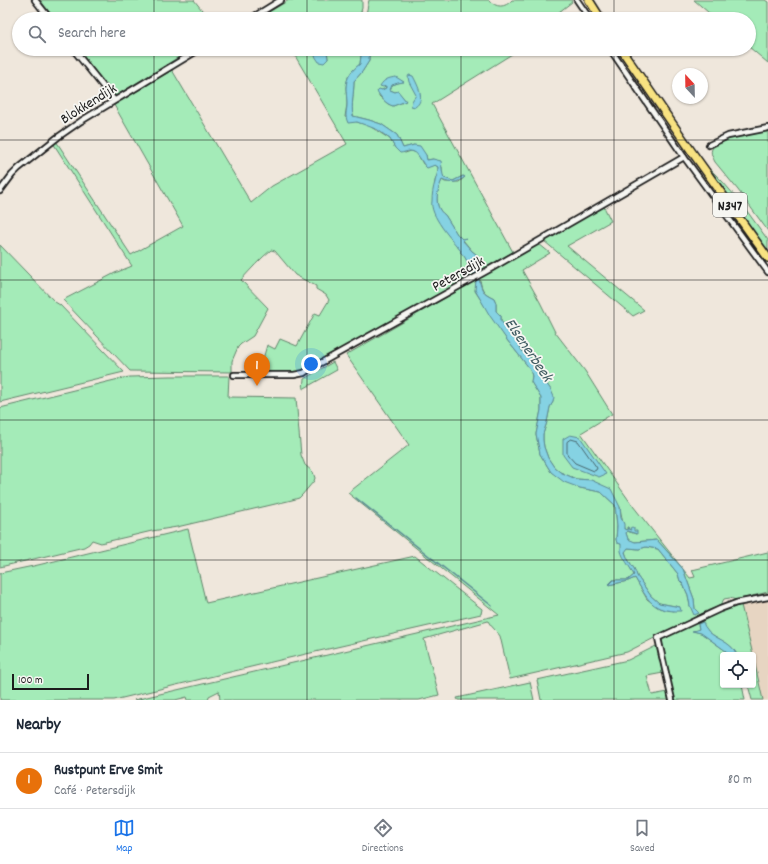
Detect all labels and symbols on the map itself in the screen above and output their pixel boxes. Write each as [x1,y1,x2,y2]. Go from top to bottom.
north arrow [672,68,708,104]
street label: Blokkendijk [56,79,122,131]
road number: N347 [713,193,747,217]
street label: Petersdijk [429,251,489,298]
water label: Elsenerbeek [498,314,559,388]
pin: 1 [244,353,270,386]
your location [301,354,321,374]
scale bar [12,672,89,691]

